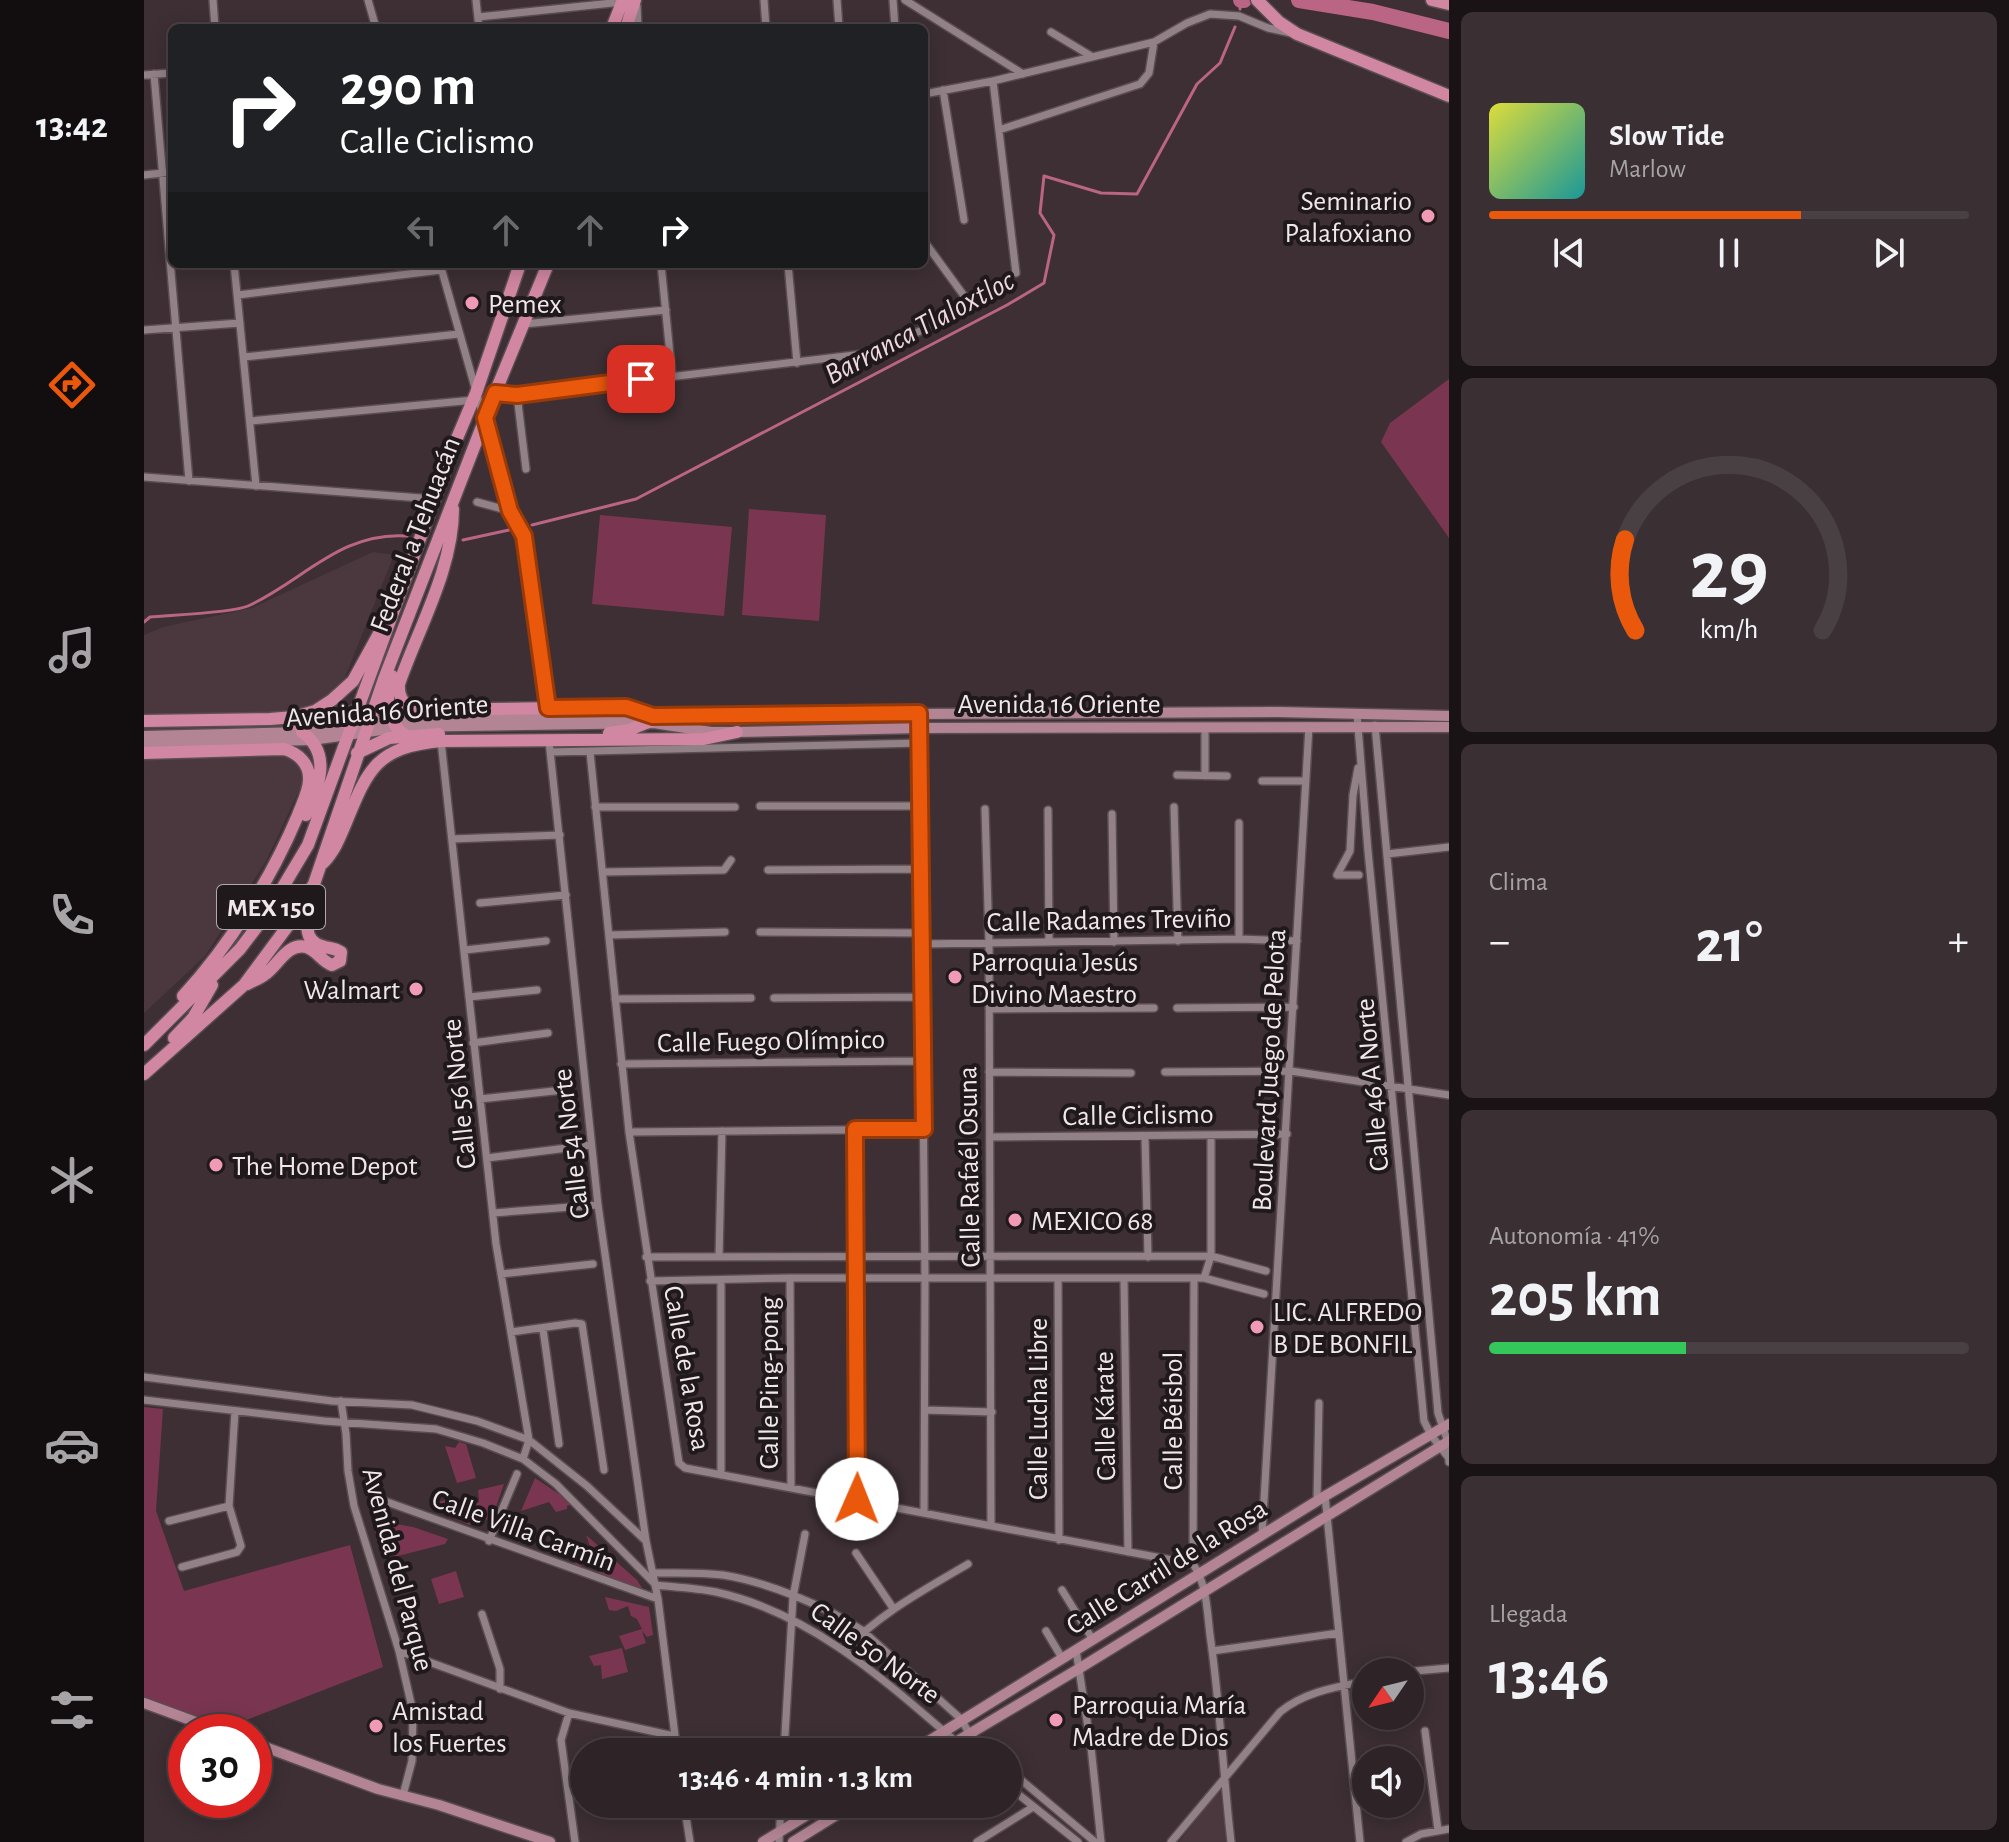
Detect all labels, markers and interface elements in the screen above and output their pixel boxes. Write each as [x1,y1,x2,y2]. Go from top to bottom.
icon: right [208,56,312,160]
text: 290 m [340,59,476,115]
text: 13:42 [36,108,108,144]
text: Slow Tide [1609,121,1724,151]
text: Calle Ciclismo [340,124,534,160]
text: Marlow [1609,156,1686,182]
place label: Seminario Palafoxiano [1285,188,1412,248]
marker: Seminario Palafoxiano [1419,207,1437,225]
icon: left [400,208,444,252]
icon: ahead [484,208,528,252]
icon: ahead [568,208,612,252]
icon: right [652,208,696,252]
icon: previous [1547,231,1591,275]
icon: pause [1707,231,1751,275]
icon: next [1867,231,1911,275]
water label: Barranca Tlaloxtloc [820,265,1020,390]
place label: Pemex [488,291,562,319]
marker: Pemex [463,294,481,312]
pin [607,345,675,413]
icon: directions [44,357,100,413]
icon: arrive [619,357,663,401]
street label: Federal a Tehuacán [366,433,466,636]
text: 29 [1689,530,1769,614]
text: km/h [1700,615,1758,644]
icon: music [44,622,100,678]
street label: Avenida 16 Oriente [285,691,489,733]
street label: Avenida 16 Oriente [957,691,1161,719]
text: Clima [1489,869,1548,895]
road number: MEX 150 [217,885,325,929]
icon: phone [44,887,100,943]
street label: Calle Radames Treviño [986,905,1232,937]
text: 21° [1695,913,1763,973]
text: − [1489,920,1510,964]
text: + [1948,920,1969,964]
street label: Boulevard Juego de Pelota [1249,928,1291,1212]
place label: Parroquia Jesús Divino Maestro [971,949,1138,1009]
marker: Parroquia Jesús Divino Maestro [946,968,964,986]
place label: Walmart [304,977,400,1005]
marker: Walmart [407,980,425,998]
street label: Calle 46 A Norte [1351,997,1394,1172]
street label: Calle 56 Norte [438,1017,482,1170]
street label: Calle Fuego Olímpico [657,1026,885,1058]
street label: Calle Rafaél Osuna [954,1066,986,1268]
street label: Calle 54 Norte [549,1067,595,1220]
street label: Calle Ciclismo [1062,1101,1214,1131]
icon: climate [44,1152,100,1208]
place label: The Home Depot [232,1153,418,1181]
marker: The Home Depot [207,1156,225,1174]
place label: MEXICO 68 [1031,1208,1154,1236]
marker: MEXICO 68 [1006,1211,1024,1229]
text: Autonomía · 41% [1489,1223,1660,1249]
text: 205 km [1489,1267,1662,1327]
street label: Calle de la Rosa [658,1284,714,1453]
street label: Calle Ping-pong [756,1296,784,1469]
place label: LIC. ALFREDO B DE BONFIL [1273,1299,1422,1359]
street label: Calle Lucha Libre [1025,1318,1053,1500]
marker: LIC. ALFREDO B DE BONFIL [1248,1318,1266,1336]
street label: Calle Kárate [1091,1351,1121,1481]
street label: Calle Béisbol [1160,1352,1188,1490]
icon: car [44,1417,100,1473]
position arrow [815,1457,899,1541]
street label: Avenida del Parque [356,1465,438,1674]
street label: Calle Villa Carmín [428,1485,619,1577]
street label: Calle Carril de la Rosa [1062,1495,1272,1641]
street label: Calle 50 Norte [805,1597,945,1710]
text: Llegada [1489,1601,1568,1627]
text: 13:46 [1489,1645,1609,1705]
north arrow [1352,1658,1424,1730]
map controls [1352,1658,1424,1818]
icon: filters [44,1682,100,1738]
place label: Parroquia María Madre de Dios [1072,1692,1246,1752]
place label: Amistad los Fuertes [392,1698,507,1758]
marker: Parroquia María Madre de Dios [1047,1711,1065,1729]
speed limit sign: 30 [168,1714,272,1818]
marker: Amistad los Fuertes [367,1717,385,1735]
button: sound [1352,1746,1424,1818]
text: 13:46 · 4 min · 1.3 km [679,1763,913,1793]

